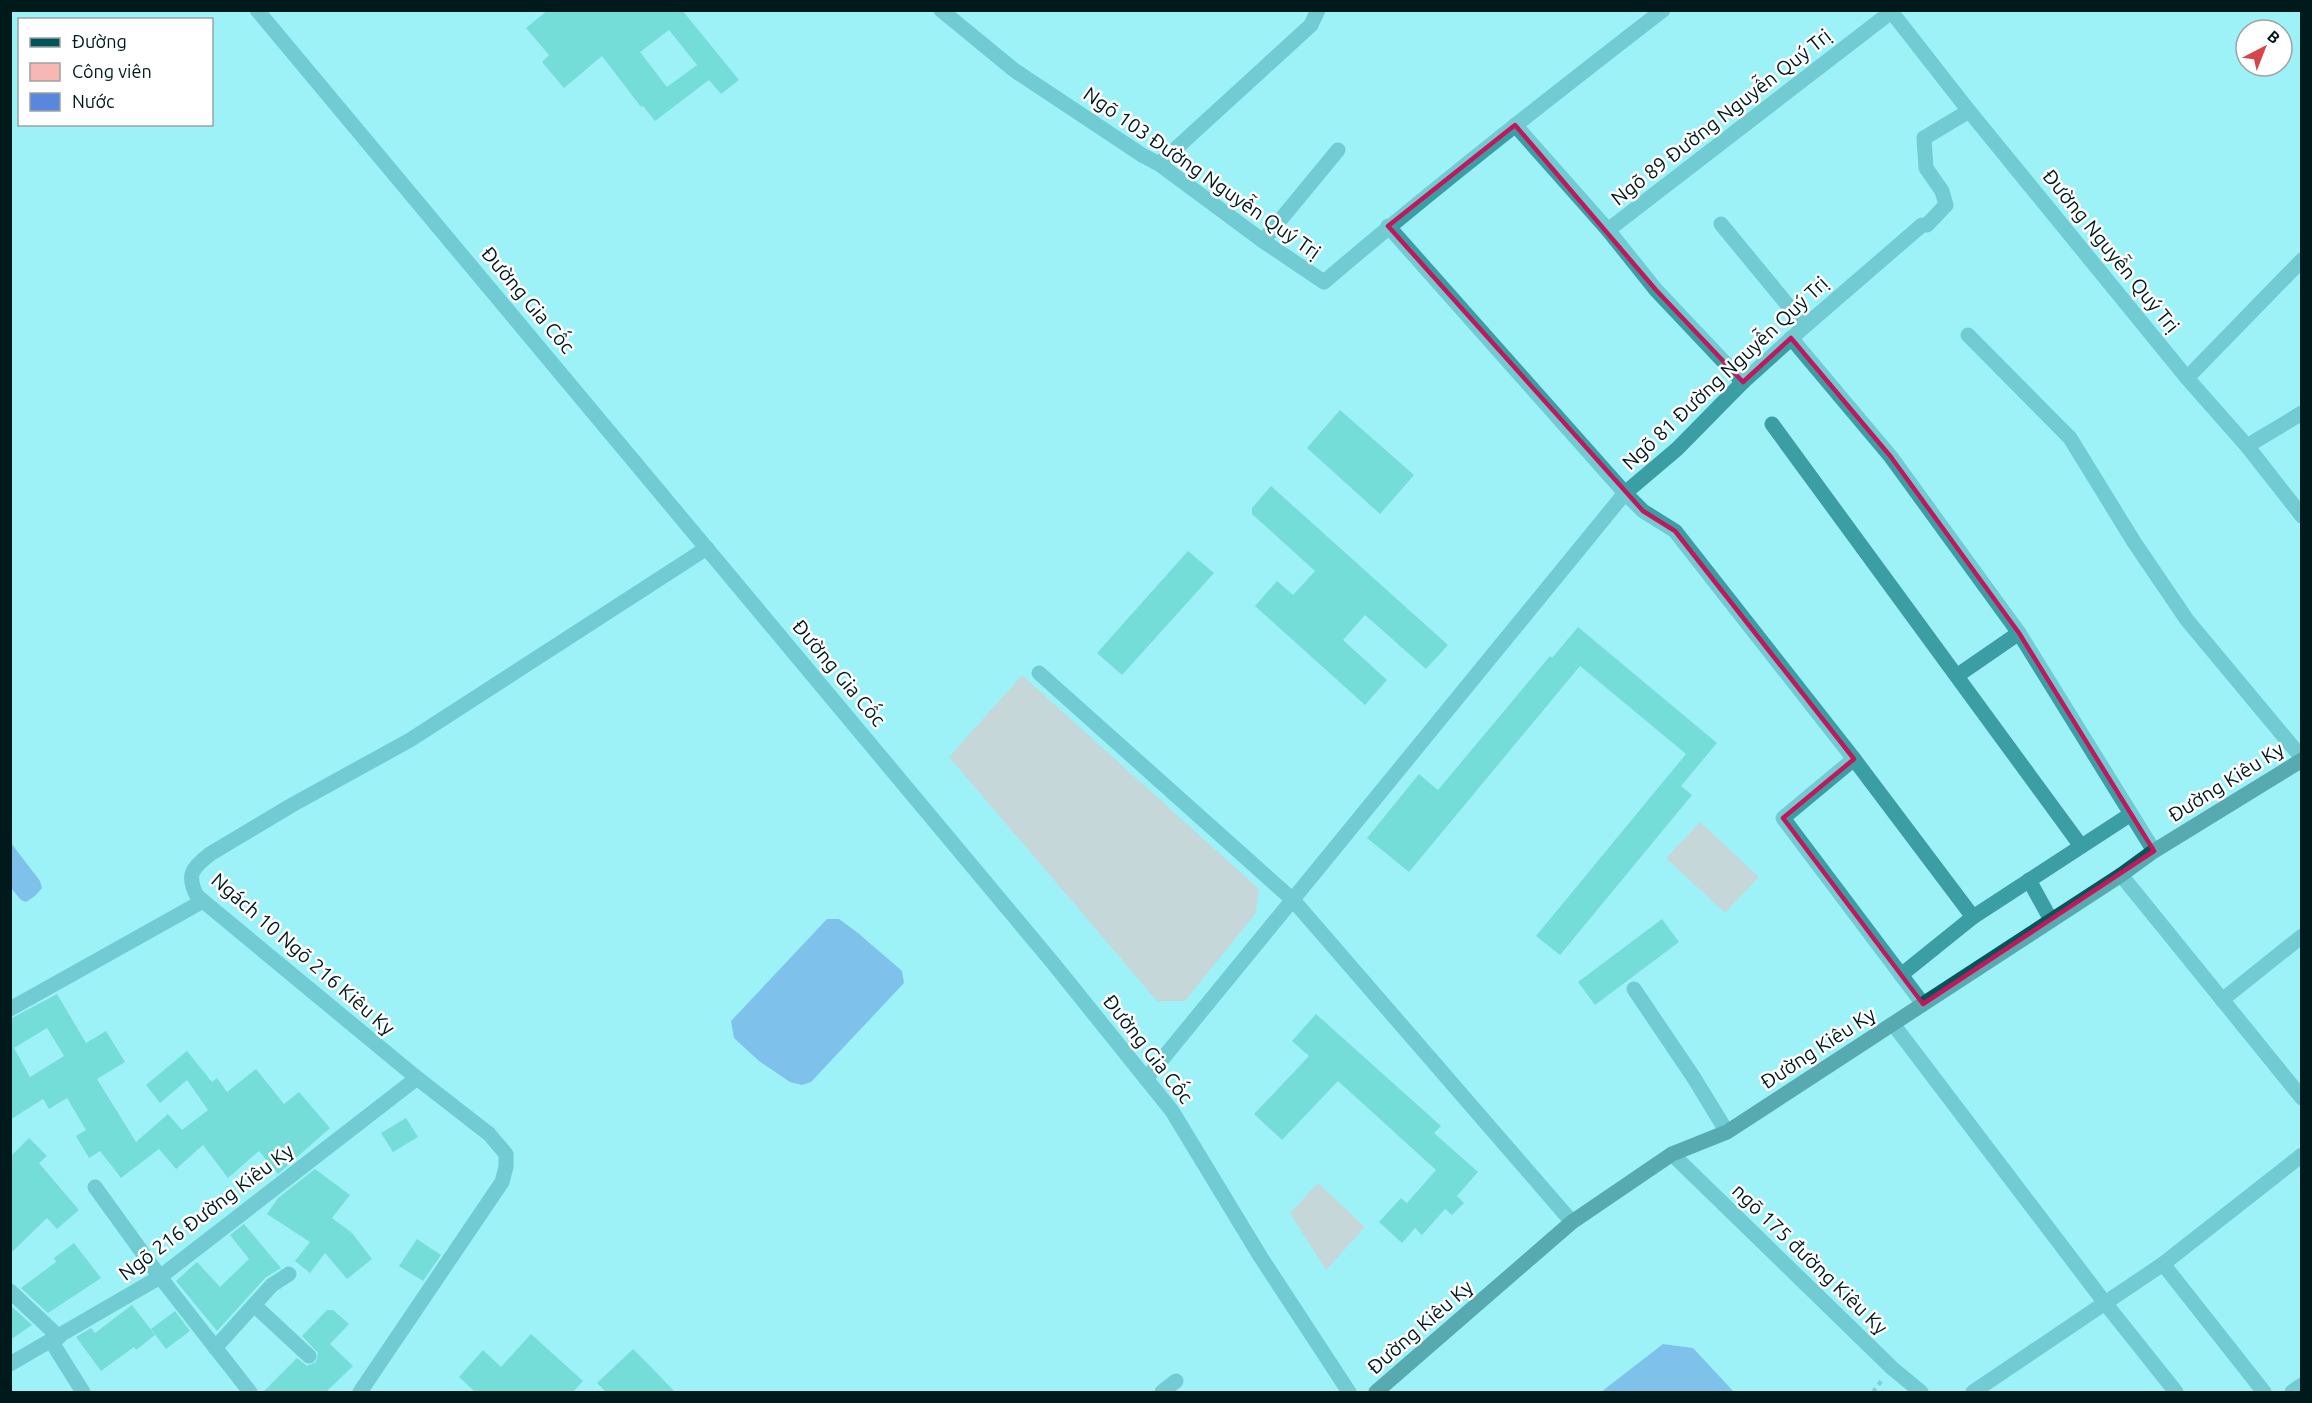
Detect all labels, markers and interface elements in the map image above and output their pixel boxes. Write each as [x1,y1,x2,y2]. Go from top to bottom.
legend [18,18,213,126]
north arrow [2234,18,2294,78]
street label: Ngõ 89 Đường Nguyễn Quý Trị [1605,22,1835,210]
text: B [2264,27,2284,47]
text: Đường [72,31,127,51]
text: Công viên [72,61,152,81]
street label: Ngõ 103 Đường Nguyễn Quý Trị [1079,80,1326,263]
text: Nước [72,91,114,111]
street label: Đường Nguyễn Quý Trị [2038,163,2186,337]
street label: Đường Gia Cốc [477,240,582,358]
street label: Ngõ 81 Đường Nguyễn Quý Trị [1616,270,1832,474]
street label: Đường Gia Cốc [788,613,893,731]
street label: Đường Kiêu Kỵ [2164,737,2288,826]
street label: Ngách 10 Ngõ 216 Kiêu Kỵ [207,868,400,1040]
street label: Đường Gia Cốc [1099,988,1200,1108]
street label: Đường Kiêu Kỵ [1756,1002,1879,1093]
street label: Ngõ 216 Đường Kiêu Kỵ [114,1138,298,1285]
street label: ngõ 175 đường Kiêu Kỵ [1728,1179,1893,1339]
street label: Đường Kiêu Kỵ [1362,1275,1477,1378]

